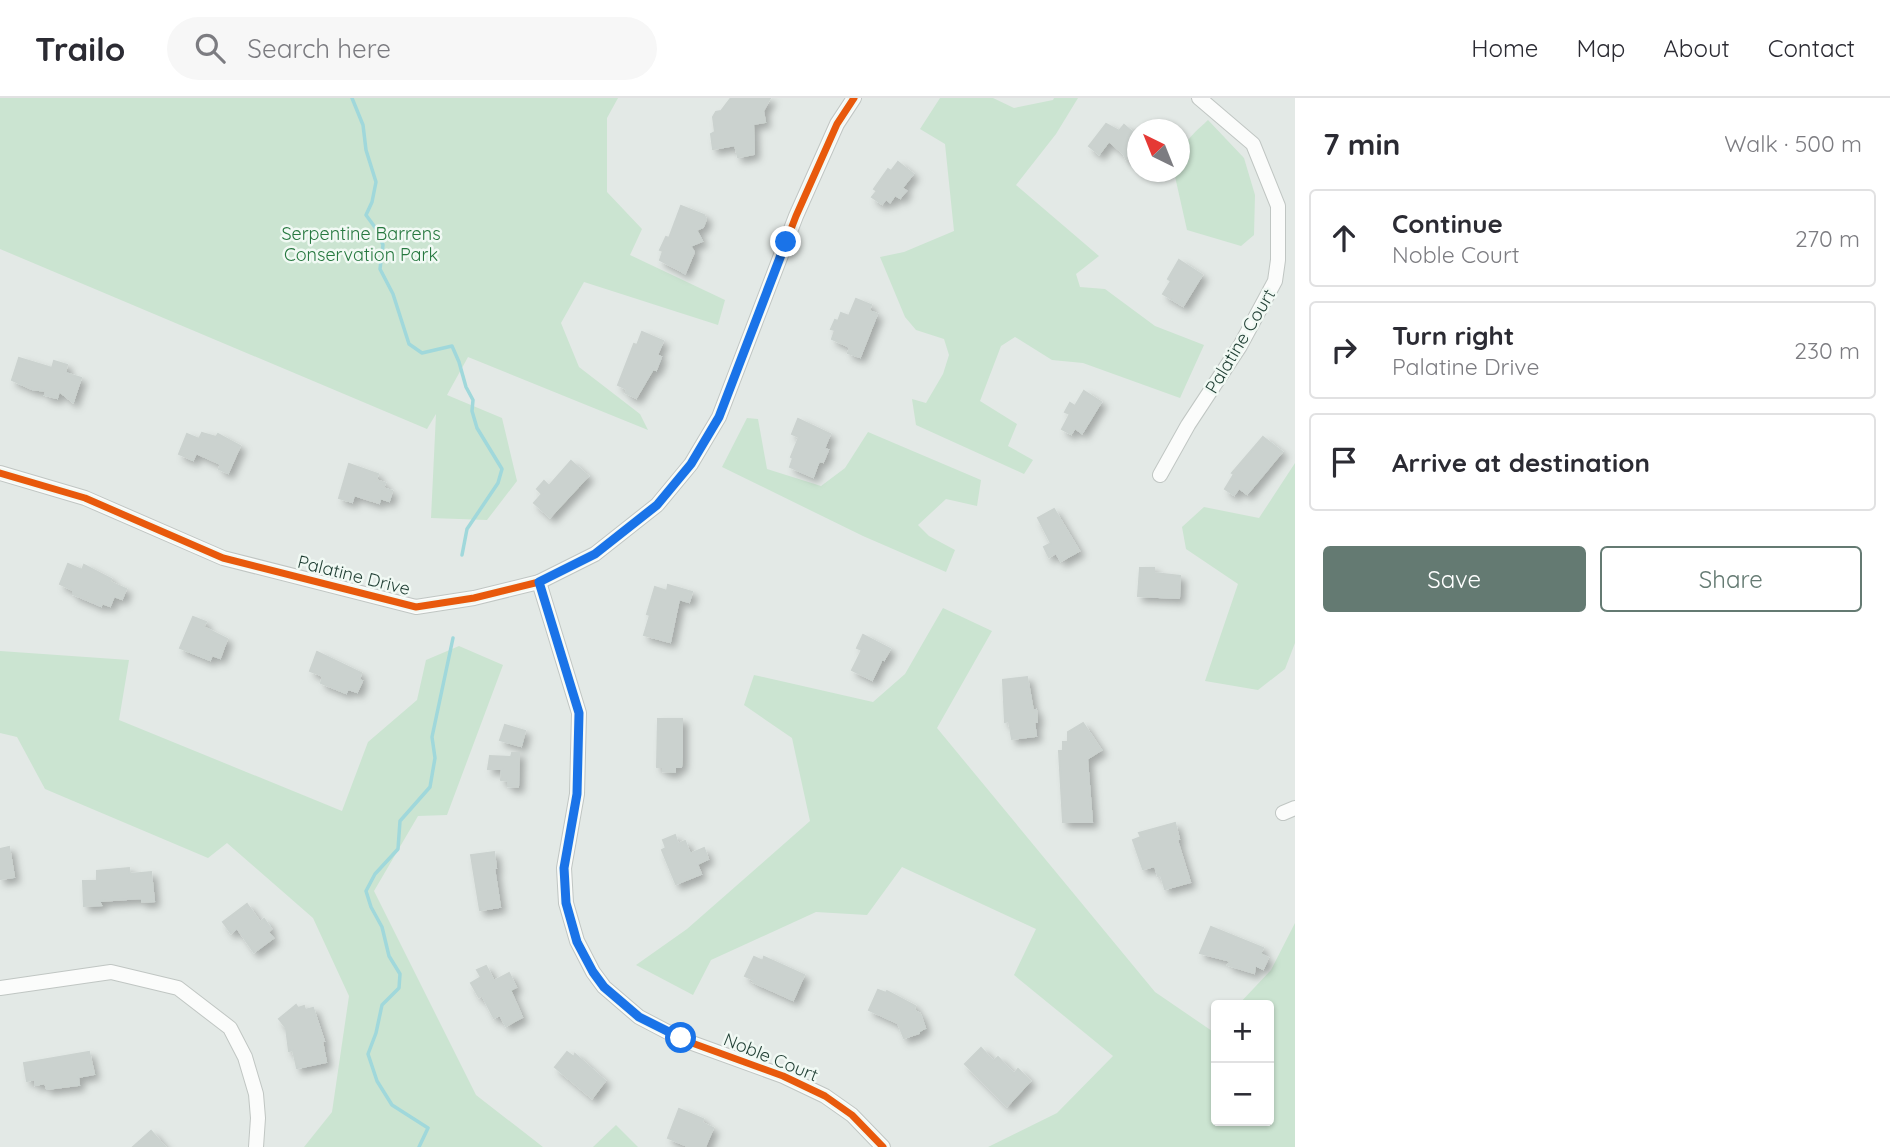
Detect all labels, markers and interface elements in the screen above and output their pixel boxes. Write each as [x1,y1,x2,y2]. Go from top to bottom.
search box [167,17,657,80]
text: Trailo [35,28,125,69]
icon: search [191,29,229,67]
text: Search here [247,32,391,65]
text: Home [1471,33,1538,63]
text: Map [1576,33,1625,63]
text: About [1663,33,1730,63]
text: Contact [1768,33,1855,63]
north arrow [1127,119,1190,182]
text: 7 min [1323,125,1401,163]
text: Walk · 500 m [1724,129,1862,158]
text: Continue [1392,207,1503,240]
icon: ahead [1325,219,1363,257]
park label: Serpentine Barrens Conservation Park [281,222,441,266]
text: 270 m [1795,224,1860,253]
route end [770,226,801,257]
text: Noble Court [1392,240,1520,269]
street label: Palatine Court [1200,285,1280,397]
text: Turn right [1392,319,1514,352]
icon: right [1325,331,1363,369]
text: 230 m [1794,336,1860,365]
text: Palatine Drive [1392,352,1539,381]
icon: arrive [1325,443,1363,481]
text: Arrive at destination [1392,446,1650,479]
button: Save [1323,546,1586,612]
button: Share [1600,546,1862,612]
street label: Palatine Drive [295,550,413,600]
map controls [1211,1000,1274,1126]
button: + [1211,1000,1274,1063]
route start [665,1022,696,1053]
street label: Noble Court [720,1028,822,1086]
button: − [1211,1063,1274,1126]

